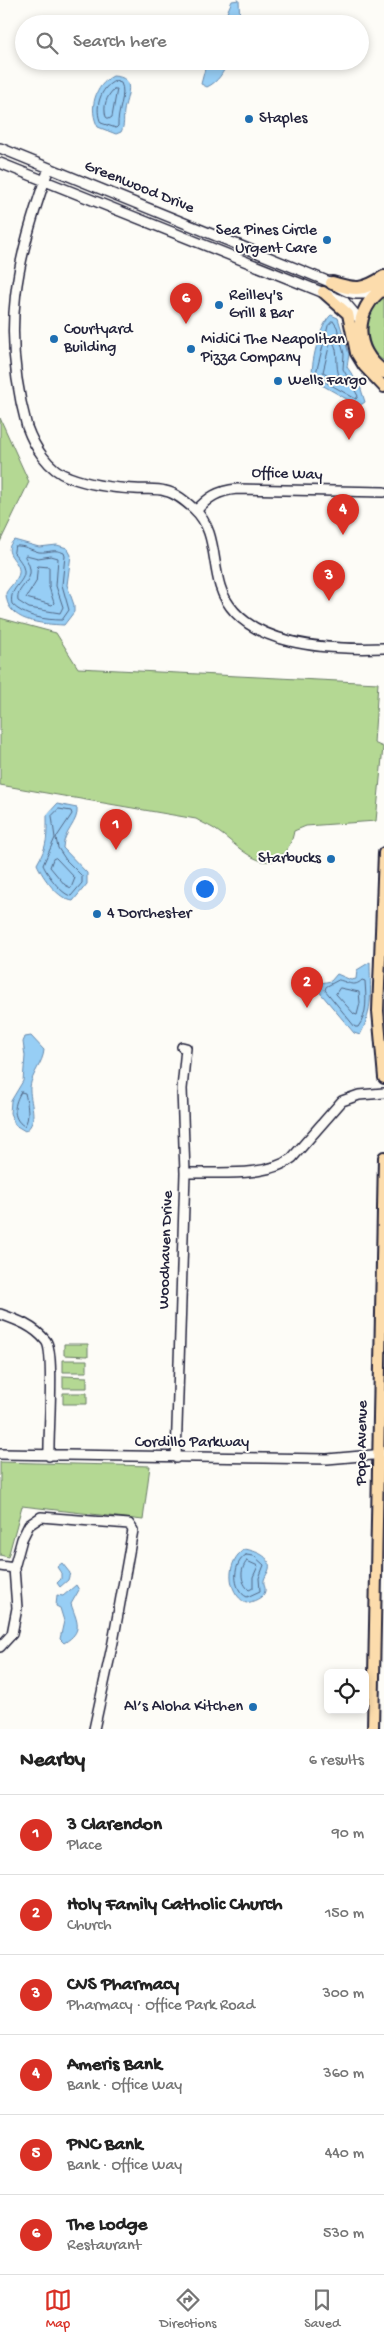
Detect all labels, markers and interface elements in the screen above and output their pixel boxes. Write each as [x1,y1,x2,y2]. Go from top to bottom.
search box [15,15,369,70]
icon: search [33,29,61,57]
text: Search here [73,31,167,54]
place label: Staples [259,110,308,129]
marker: Staples [243,113,255,125]
street label: Greenwood Drive [81,157,197,219]
place label: Sea Pines Circle Urgent Care [216,222,318,259]
marker: Sea Pines Circle Urgent Care [321,234,333,246]
pin: 6 [170,283,202,324]
place label: Reilley's Grill & Bar [229,287,294,324]
marker: Reilley's Grill & Bar [213,299,225,311]
place label: Courtyard Building [63,321,134,358]
place label: MidiCi The Neapolitan Pizza Company [200,331,345,368]
marker: Courtyard Building [48,333,60,345]
marker: MidiCi The Neapolitan Pizza Company [185,343,197,355]
place label: Wells Fargo [288,372,367,391]
marker: Wells Fargo [272,375,284,387]
pin: 5 [333,399,365,440]
street label: Office Way [251,464,323,486]
pin: 4 [327,494,359,535]
pin: 3 [313,560,345,601]
pin: 1 [100,809,132,850]
place label: Starbucks [258,850,322,869]
marker: Starbucks [325,853,337,865]
your location [192,876,218,902]
place label: 4 Dorchester [107,905,193,924]
marker: 4 Dorchester [91,908,103,920]
pin: 2 [291,967,323,1008]
street label: Woodhaven Drive [155,1190,179,1310]
street label: Pope Avenue [353,1400,373,1487]
street label: Cordillo Parkway [135,1434,249,1453]
map controls [324,1669,369,1714]
button: locate [324,1669,369,1714]
place label: Al’s Aloha Kitchen [124,1698,243,1717]
marker: Al’s Aloha Kitchen [247,1701,259,1713]
text: Nearby [20,1749,85,1774]
text: 6 results [309,1752,364,1771]
text: 3 Clarendon [67,1814,162,1837]
text: 1 [33,1825,39,1844]
text: 90 m [332,1825,364,1844]
text: Place [67,1837,102,1856]
text: Holy Family Catholic Church [67,1894,282,1917]
text: 2 [32,1905,40,1924]
text: 150 m [325,1905,364,1924]
text: Church [67,1917,111,1936]
text: CVS Pharmacy [67,1974,179,1997]
text: 3 [32,1985,40,2004]
text: 300 m [322,1985,364,2004]
text: Pharmacy · Office Park Road [67,1997,255,2016]
text: Ameris Bank [67,2054,162,2077]
text: 4 [32,2065,40,2084]
text: 360 m [323,2065,364,2084]
text: Bank · Office Way [67,2077,182,2096]
text: PNC Bank [67,2134,142,2157]
text: 5 [32,2145,40,2164]
text: 440 m [325,2145,364,2164]
text: Bank · Office Way [67,2157,182,2176]
text: The Lodge [67,2214,147,2237]
text: 6 [32,2225,40,2244]
text: 530 m [323,2225,364,2244]
text: Restaurant [67,2237,141,2256]
tab: Map [44,2286,72,2333]
tab: Directions [160,2286,217,2333]
tab: Saved [304,2286,340,2333]

